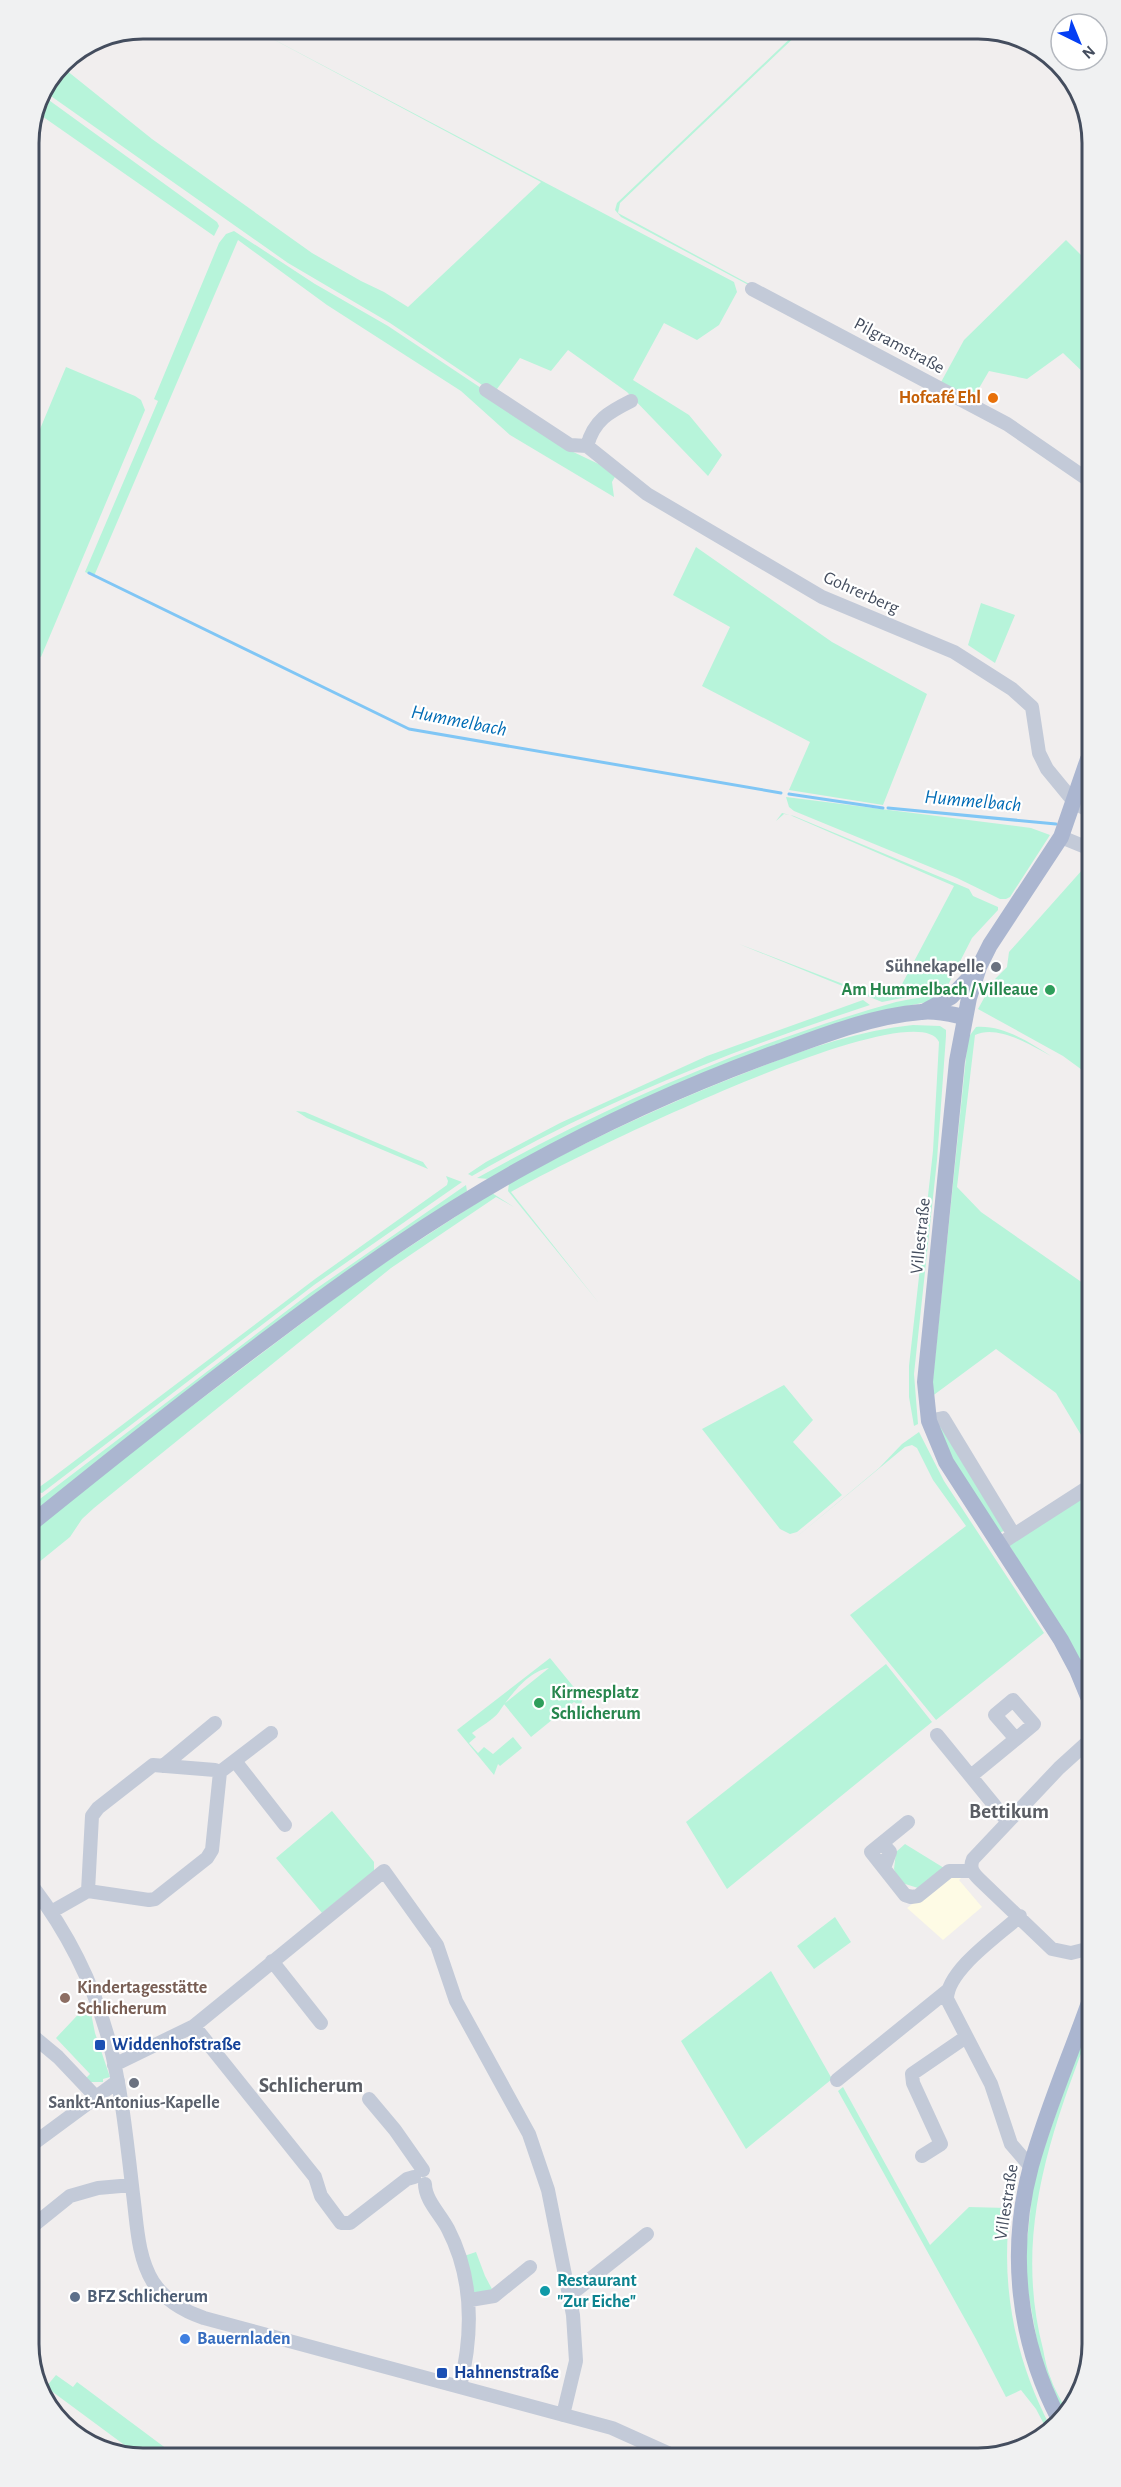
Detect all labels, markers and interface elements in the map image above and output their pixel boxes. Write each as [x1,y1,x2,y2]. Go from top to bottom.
north arrow [1049,12,1109,72]
text: N [1079,43,1098,62]
street label: Pilgramstraße [851,315,947,377]
place label: Hofcafé Ehl [899,389,981,407]
marker: Hofcafé Ehl [986,391,1000,405]
street label: Gohrerberg [821,568,902,618]
water label: Hummelbach [409,702,509,740]
water label: Hummelbach [924,787,1022,815]
place label: Sühnekapelle [885,958,984,976]
marker: Sühnekapelle [989,960,1003,974]
place label: Am Hummelbach / Villeaue [841,981,1038,999]
marker: Am Hummelbach / Villeaue [1043,983,1057,997]
street label: Villestraße [908,1197,934,1275]
place label: Kirmesplatz Schlicherum [551,1684,641,1723]
marker: Kirmesplatz Schlicherum [532,1696,546,1710]
district label: Bettikum [969,1801,1049,1822]
place label: Kindertagesstätte Schlicherum [77,1979,207,2018]
marker: Kindertagesstätte Schlicherum [58,1991,72,2005]
place label: Widdenhofstraße [112,2036,241,2054]
marker: Widdenhofstraße [93,2038,107,2052]
district label: Schlicherum [259,2075,363,2096]
marker: Sankt-Antonius-Kapelle [127,2076,141,2090]
place label: Sankt-Antonius-Kapelle [48,2094,220,2112]
street label: Villestraße [992,2163,1022,2241]
place label: Restaurant "Zur Eiche" [557,2272,637,2311]
marker: Restaurant "Zur Eiche" [538,2284,552,2298]
place label: BFZ Schlicherum [87,2288,208,2306]
marker: BFZ Schlicherum [68,2290,82,2304]
place label: Bauernladen [197,2330,291,2348]
marker: Bauernladen [178,2332,192,2346]
place label: Hahnenstraße [454,2364,559,2382]
marker: Hahnenstraße [435,2366,449,2380]

